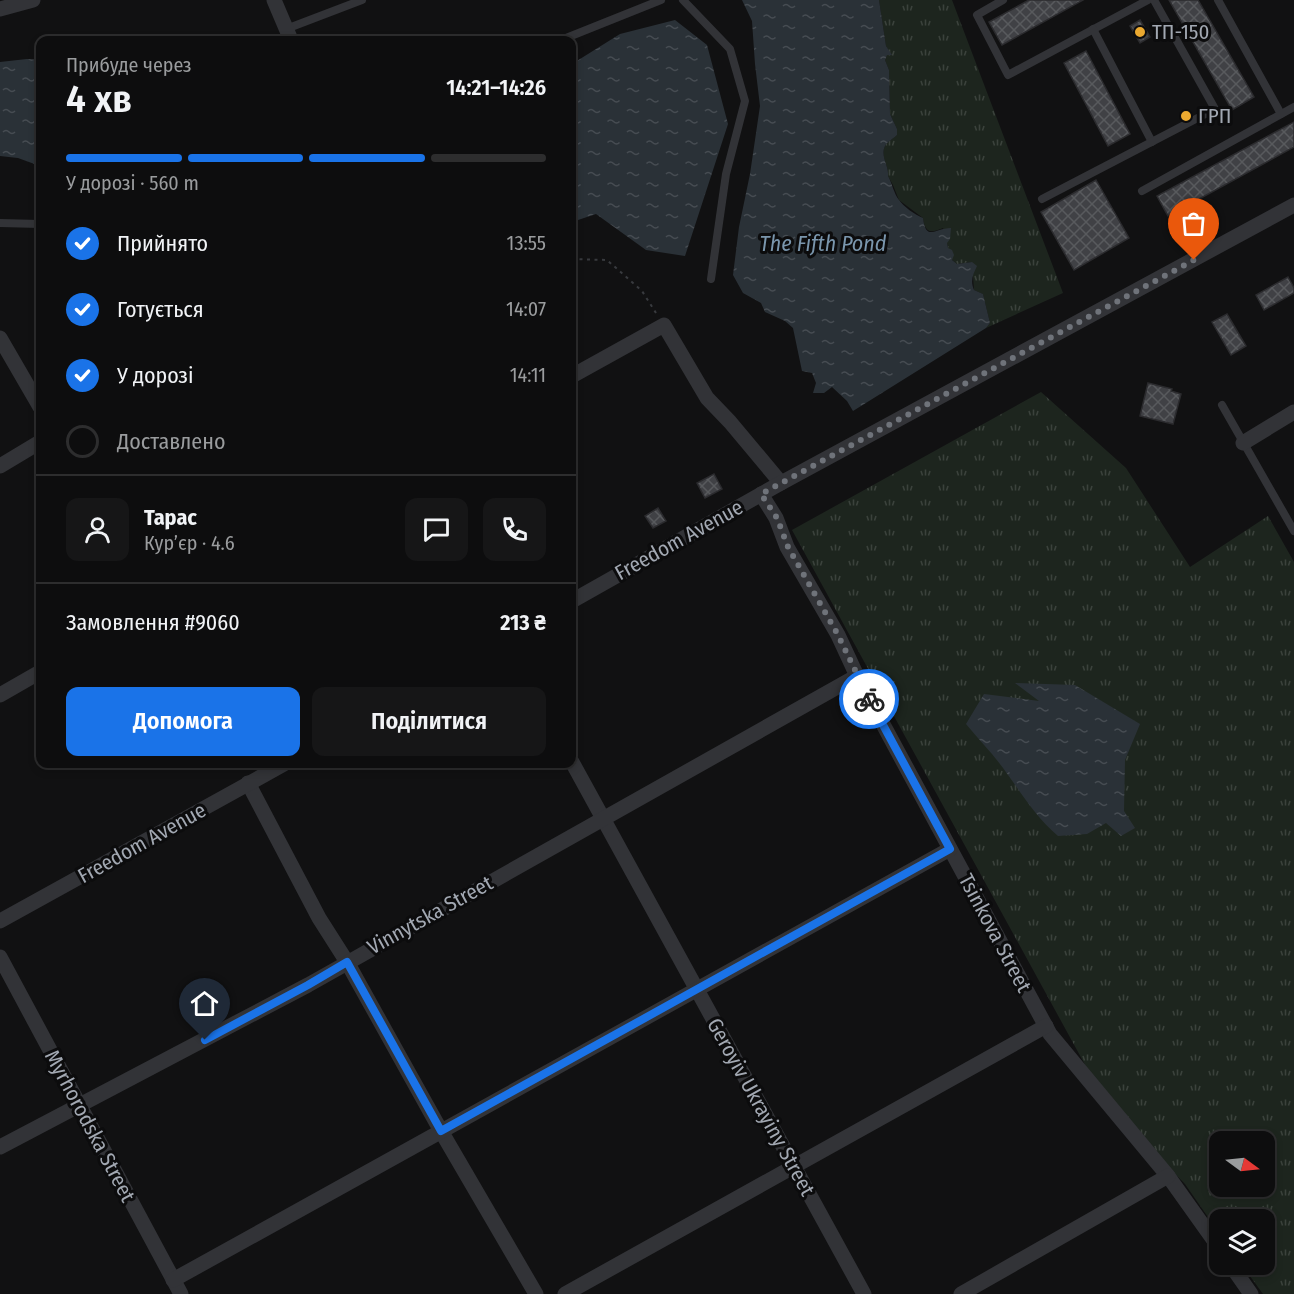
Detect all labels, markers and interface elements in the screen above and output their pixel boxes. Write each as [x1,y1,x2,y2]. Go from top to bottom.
place label: ТП-150 [1152,19,1209,45]
marker: ТП-150 [1133,25,1147,39]
text: Прибуде через [66,53,192,77]
text: 14:21–14:26 [446,74,546,101]
text: 4 хв [66,76,132,122]
place label: ГРП [1198,103,1231,129]
marker: ГРП [1179,109,1193,123]
text: У дорозі · 560 m [66,171,199,195]
pin [1168,198,1219,260]
icon: bag [1177,207,1210,240]
icon: check [66,227,99,260]
text: Прийнято [117,230,208,257]
water label: The Fifth Pond [759,230,887,257]
text: 13:55 [507,231,546,255]
icon: check [66,293,99,326]
text: Готується [117,296,204,323]
text: 14:07 [506,297,546,321]
icon: check [66,359,99,392]
text: У дорозі [117,362,194,389]
text: 14:11 [510,363,546,387]
text: Доставлено [117,428,226,455]
street label: Freedom Avenue [610,494,748,586]
button: person [66,498,129,561]
button: chat [405,498,468,561]
button: phone [483,498,546,561]
text: Тарас [144,504,197,531]
text: Кур’єр · 4.6 [144,531,235,555]
text: Замовлення #9060 [66,609,240,636]
text: 213 ₴ [500,609,546,636]
courier [839,669,899,729]
icon: bike [853,683,886,716]
button: Допомога [66,687,300,756]
button: Поділитися [312,687,546,756]
street label: Freedom Avenue [73,797,211,889]
street label: Tsinkova Street [953,869,1037,997]
street label: Vinnytska Street [363,870,497,960]
pin [179,978,230,1040]
icon: home [188,987,221,1020]
street label: Geroyiv Ukrayiny Street [701,1014,821,1201]
street label: Myrhorodska Street [39,1046,141,1206]
north arrow [1209,1131,1275,1197]
map controls [1209,1131,1275,1275]
button: layers [1209,1209,1275,1275]

